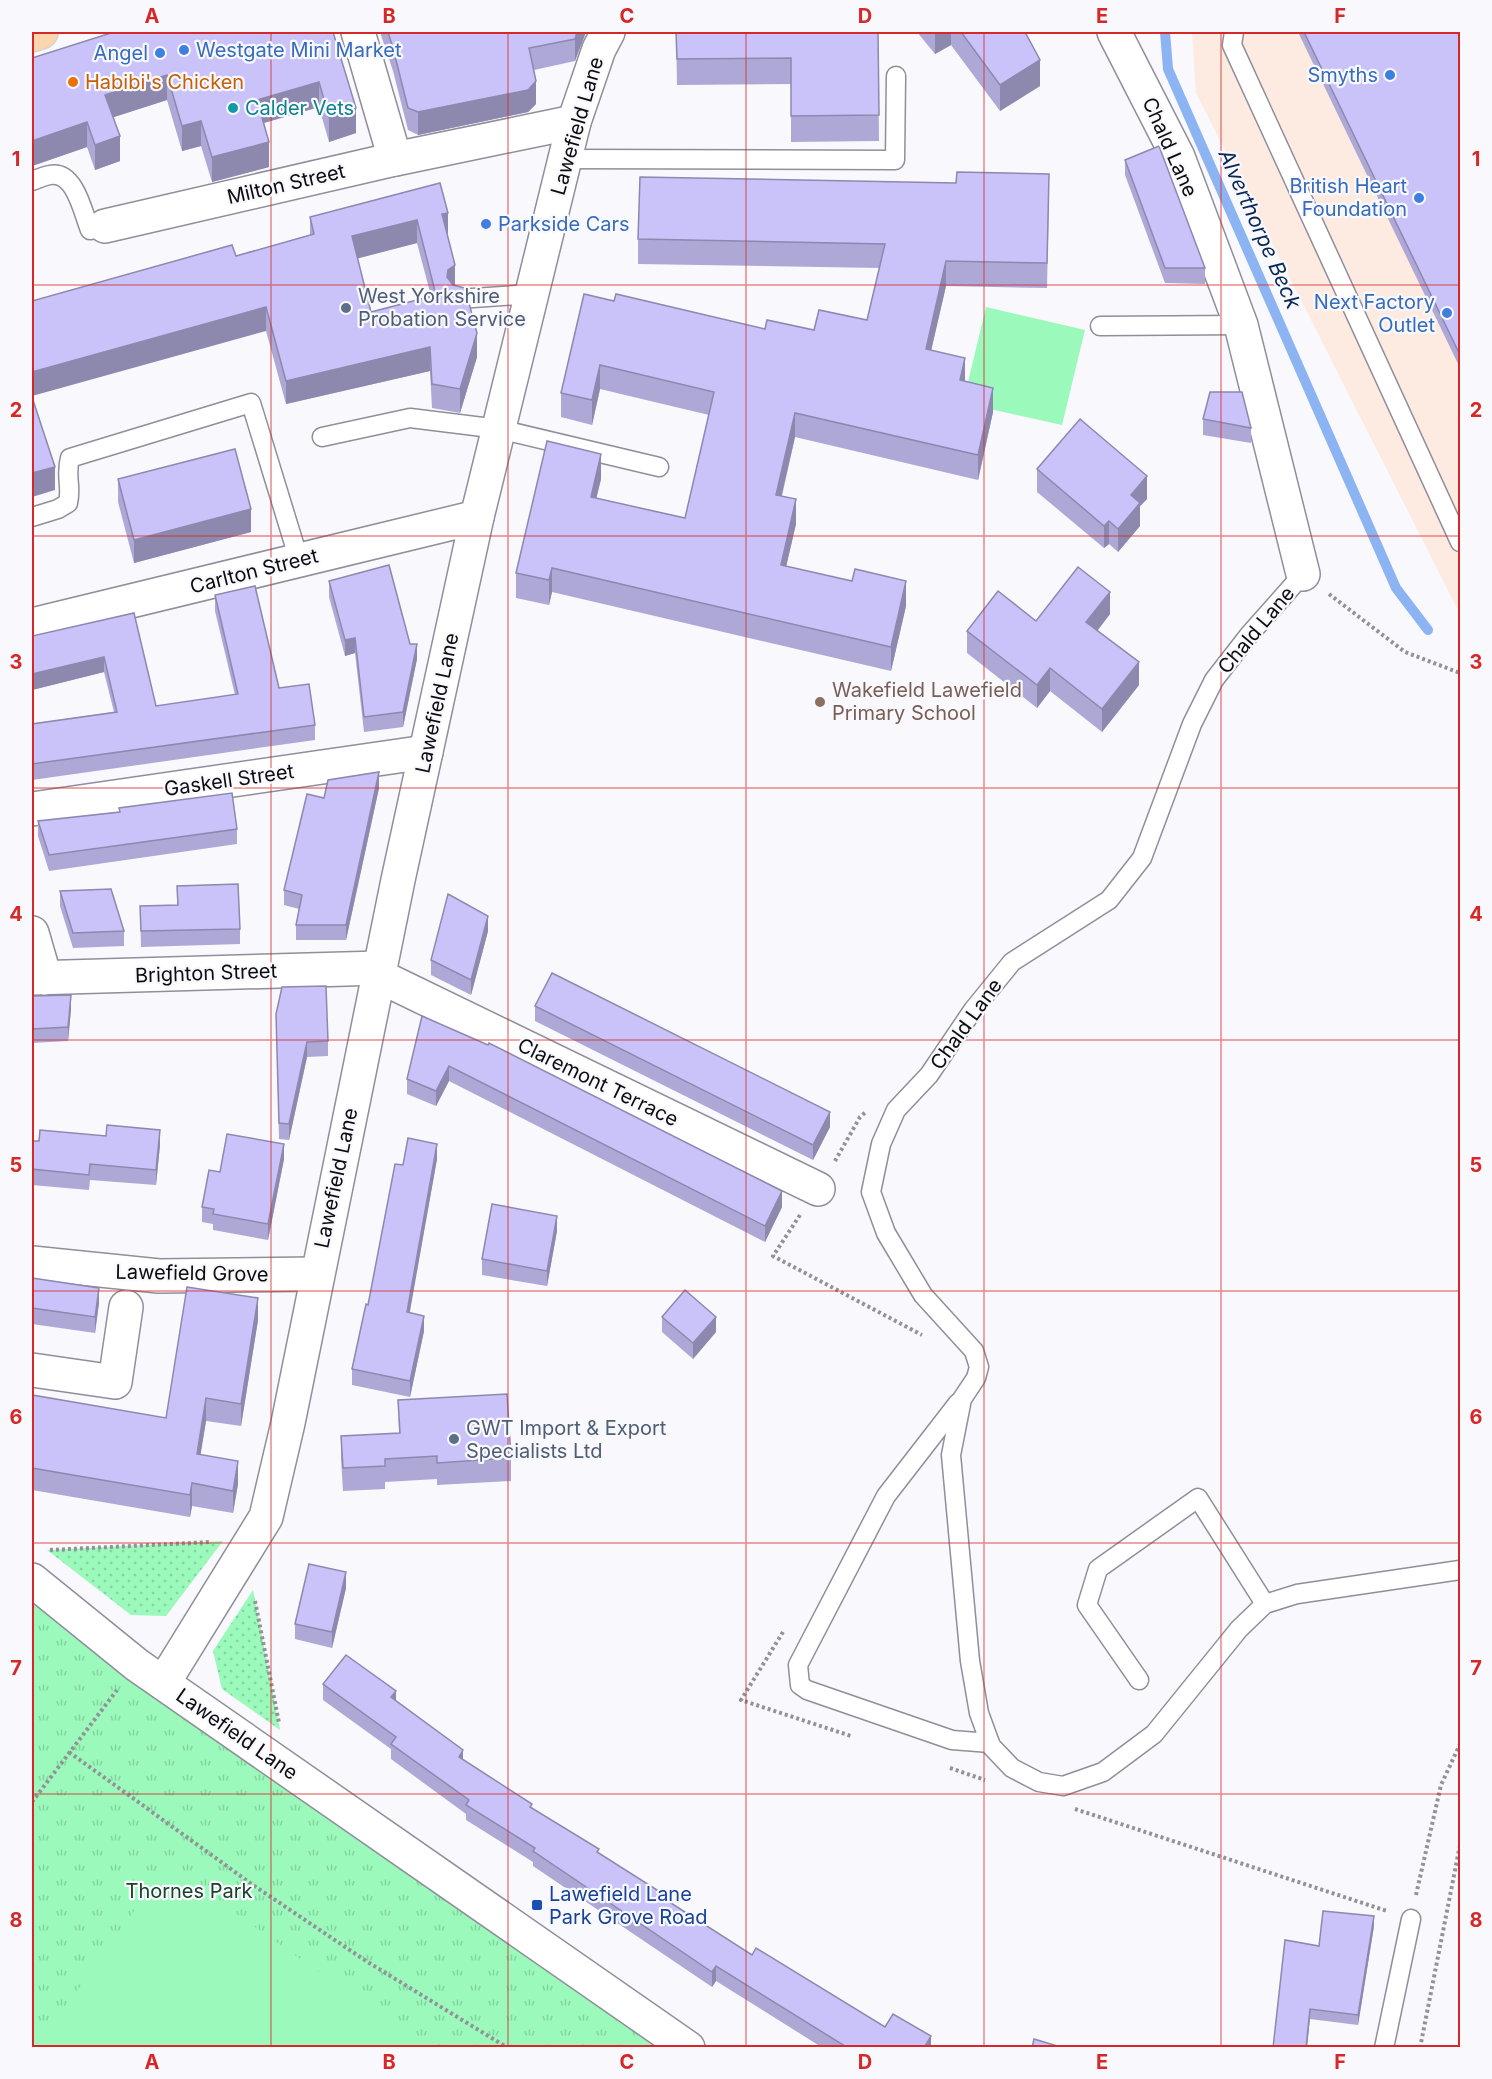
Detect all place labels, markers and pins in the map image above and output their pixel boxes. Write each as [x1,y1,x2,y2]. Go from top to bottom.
place label: Westgate Mini Market [196,38,402,62]
place label: Angel [94,41,148,65]
marker: Westgate Mini Market [177,43,191,57]
marker: Angel [153,46,167,60]
place label: Smyths [1307,63,1378,87]
marker: Smyths [1383,68,1397,82]
place label: Habibi's Chicken [85,70,244,94]
marker: Habibi's Chicken [66,75,80,89]
place label: Calder Vets [245,96,354,120]
marker: Calder Vets [226,101,240,115]
place label: British Heart Foundation [1290,174,1407,221]
marker: British Heart Foundation [1412,191,1426,205]
place label: Parkside Cars [498,212,630,236]
marker: Parkside Cars [479,217,493,231]
place label: West Yorkshire Probation Service [358,284,526,331]
place label: Next Factory Outlet [1314,290,1435,337]
marker: West Yorkshire Probation Service [339,301,353,315]
marker: Next Factory Outlet [1440,306,1454,320]
place label: Wakefield Lawefield Primary School [832,678,1022,725]
marker: Wakefield Lawefield Primary School [813,695,827,709]
place label: GWT Import & Export Specialists Ltd [466,1416,667,1463]
marker: GWT Import & Export Specialists Ltd [447,1432,461,1446]
place label: Lawefield Lane Park Grove Road [549,1882,708,1929]
marker: Lawefield Lane Park Grove Road [530,1898,544,1912]

